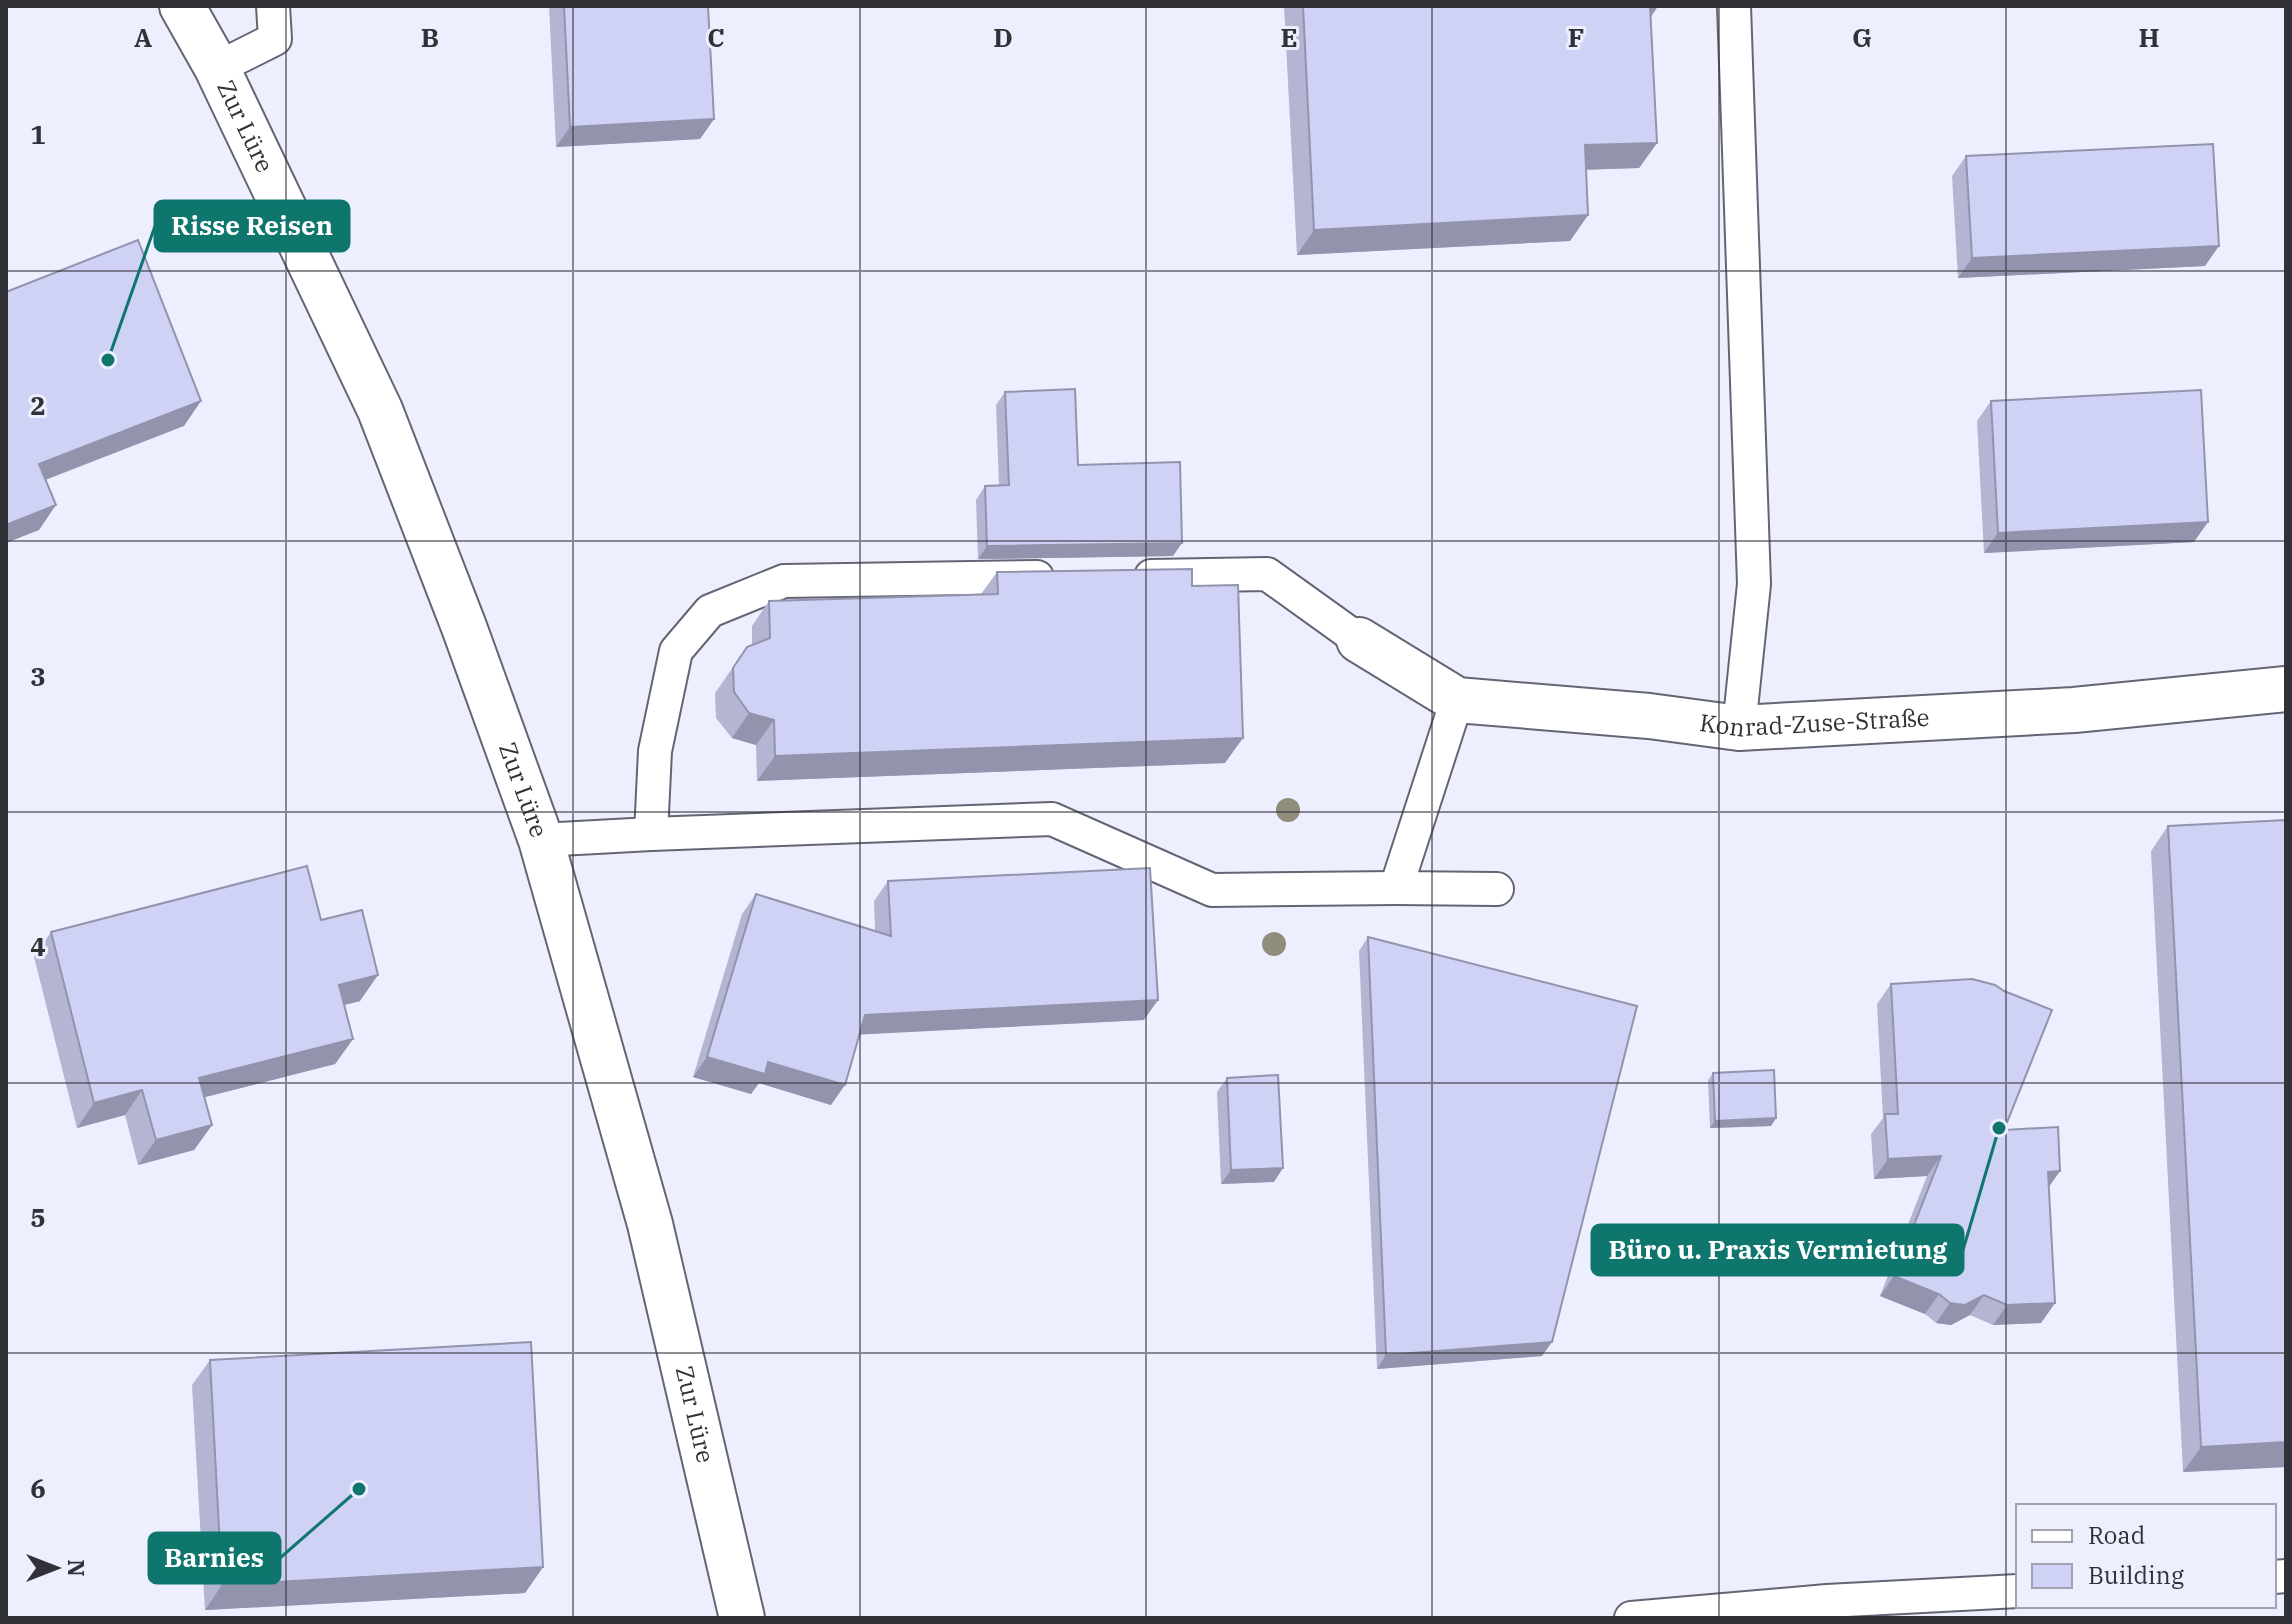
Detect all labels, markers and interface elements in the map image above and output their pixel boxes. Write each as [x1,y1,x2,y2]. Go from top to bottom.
text: A [134,20,152,54]
text: B [421,20,439,54]
text: C [707,20,725,54]
text: D [993,20,1013,54]
text: E [1280,20,1298,54]
text: F [1568,20,1584,54]
text: G [1852,20,1872,54]
text: H [2138,20,2160,54]
street label: Zur Lüre [210,75,281,177]
text: 1 [30,117,46,151]
callout: Risse Reisen [155,201,349,251]
text: Risse Reisen [171,208,333,242]
text: 2 [30,388,46,422]
text: 3 [30,659,46,693]
street label: Konrad-Zuse-Straße [1698,701,1930,744]
street label: Zur Lüre [492,738,556,841]
text: 4 [30,929,46,963]
text: 5 [30,1200,46,1234]
callout: Büro u. Praxis Vermietung [1592,1225,1963,1275]
text: Büro u. Praxis Vermietung [1609,1232,1947,1266]
street label: Zur Lüre [669,1363,722,1466]
text: 6 [30,1471,46,1505]
legend [2016,1504,2276,1608]
text: Road [2088,1519,2145,1551]
north arrow [16,1528,96,1608]
callout: Barnies [149,1533,280,1583]
text: Barnies [164,1540,264,1574]
text: N [62,1559,91,1577]
text: Building [2088,1559,2184,1591]

